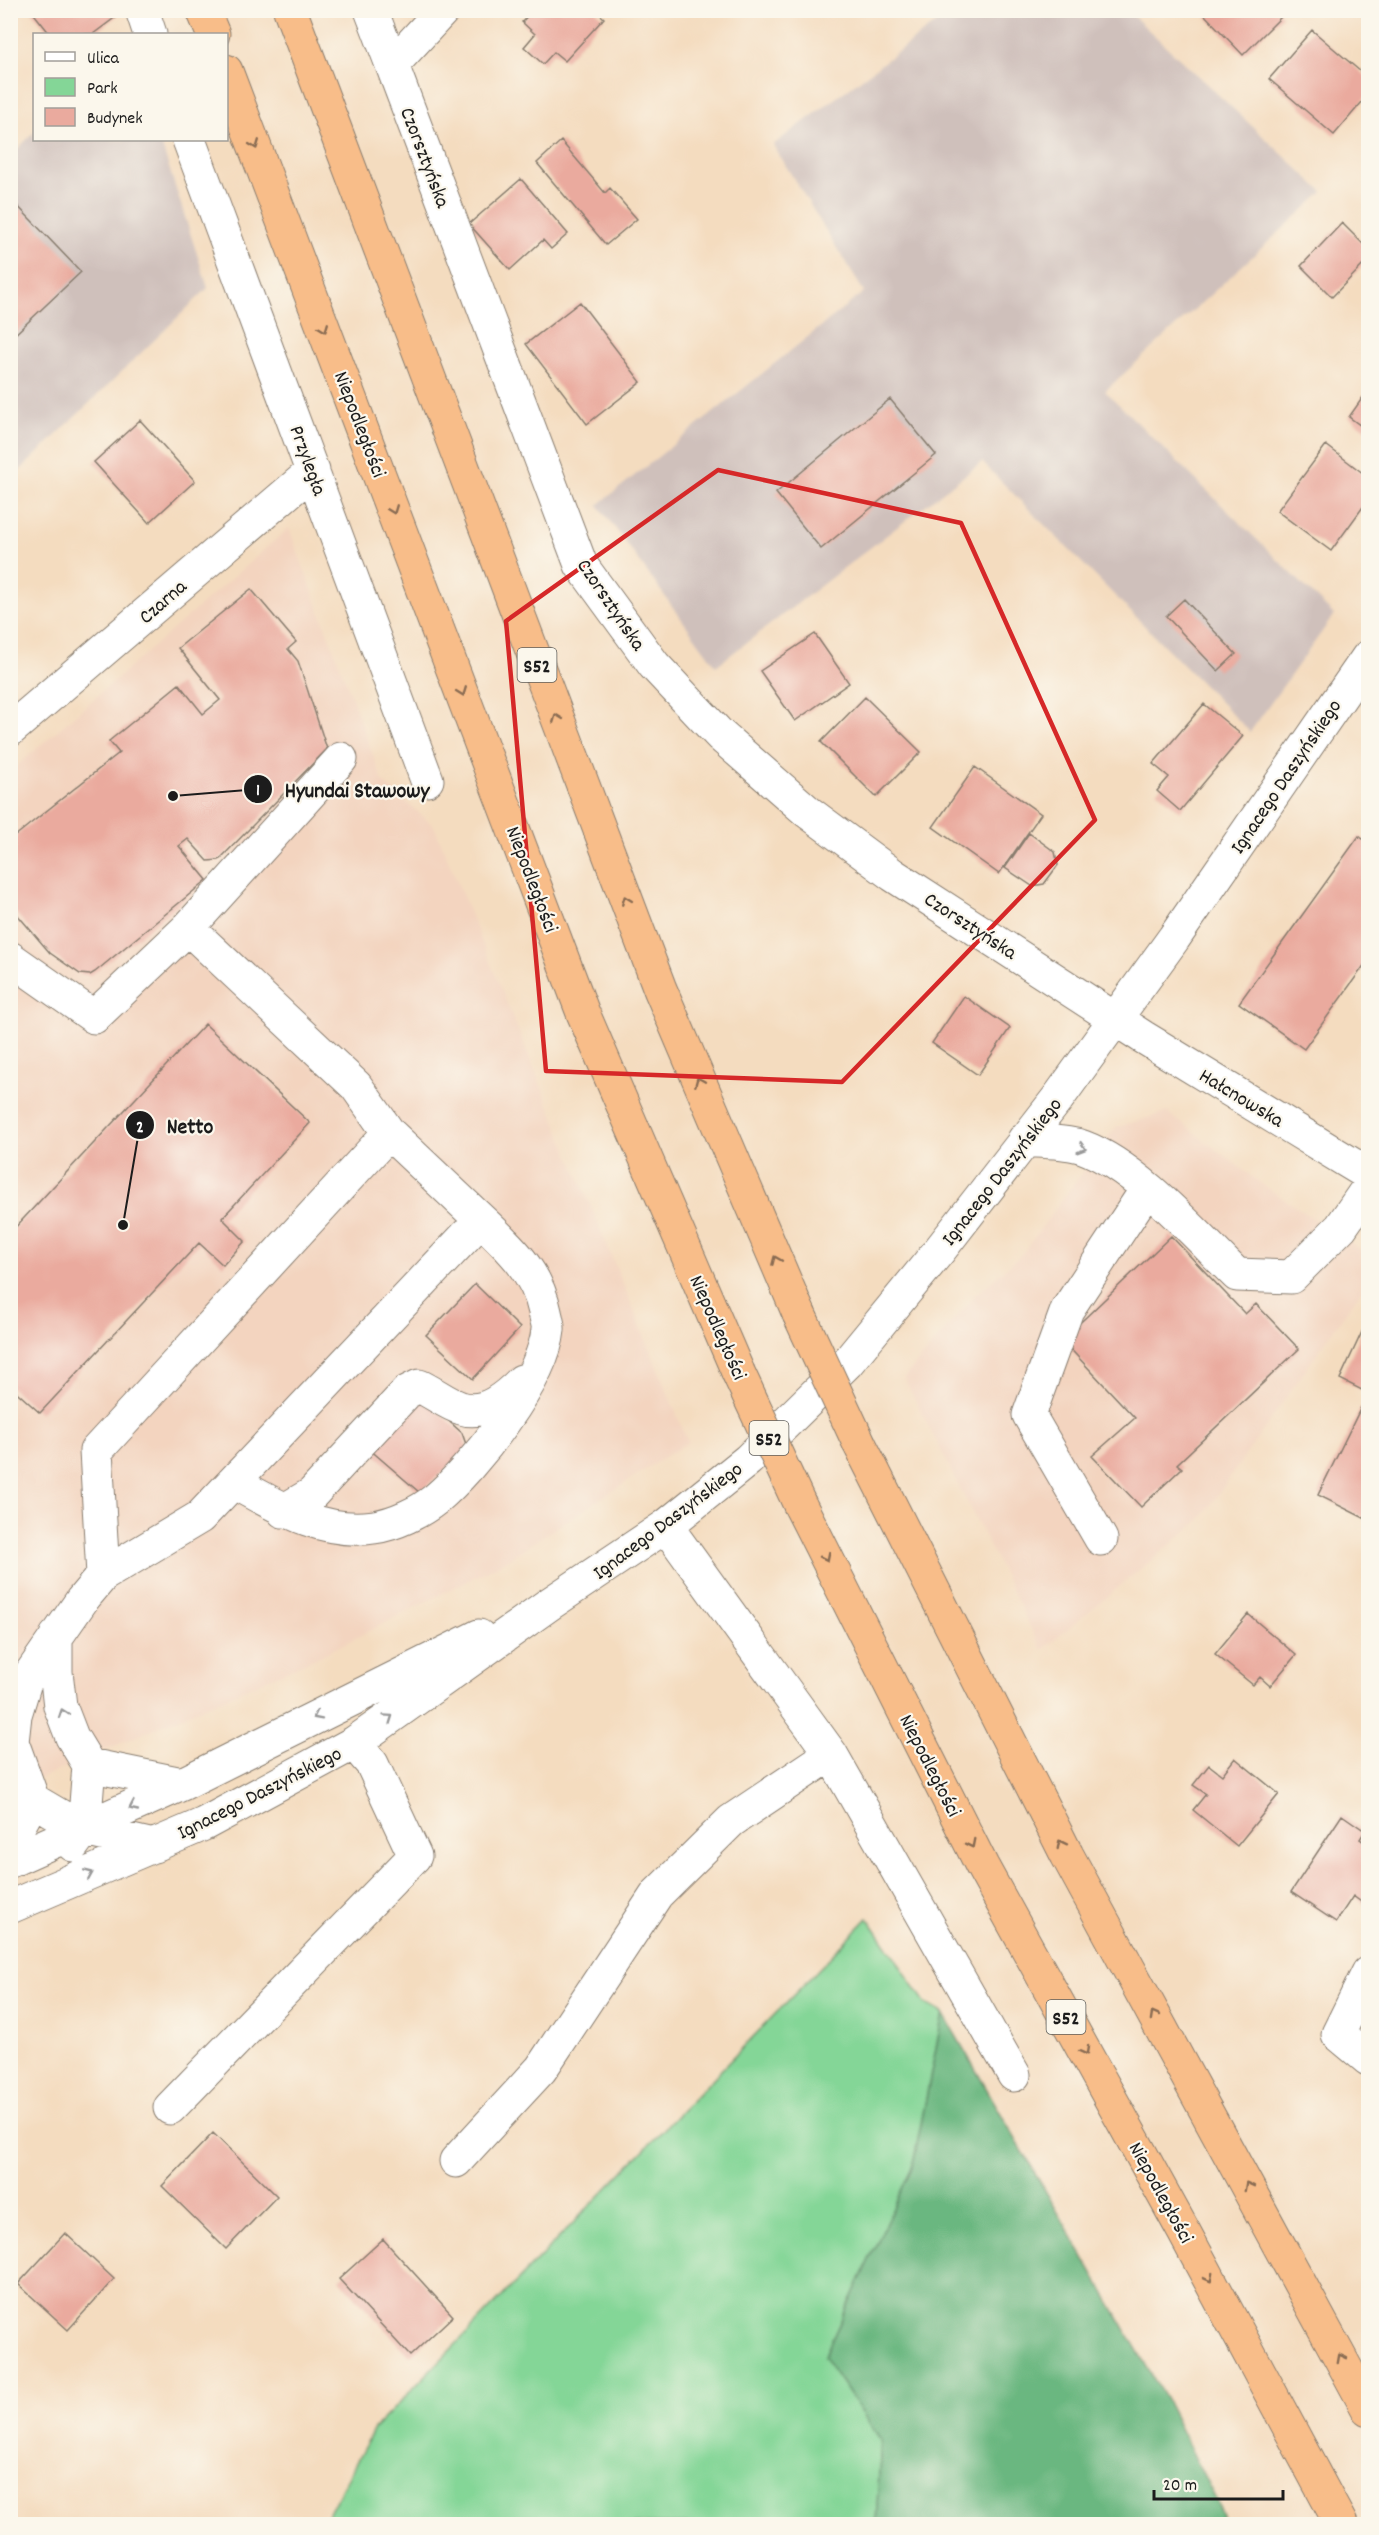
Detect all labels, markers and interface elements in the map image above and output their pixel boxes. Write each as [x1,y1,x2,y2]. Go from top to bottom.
legend [33,33,228,141]
text: Ulica [87,47,119,72]
text: Park [87,77,118,102]
street label: Czorsztyńska [390,103,457,214]
text: Budynek [87,107,143,132]
one-way arrow [247,140,260,150]
one-way arrow [317,322,329,333]
street label: Niepodległości [324,368,392,483]
street label: Przyległa [280,422,333,501]
one-way arrow [386,504,398,515]
street label: Czorsztyńska [568,554,652,659]
street label: Czarna [133,573,196,633]
road number: S52 [518,648,556,682]
one-way arrow [455,687,468,697]
street label: Ignacego Daszyńskiego [1224,694,1351,861]
one-way arrow [552,713,564,724]
callout: Hyundai Stawowy [243,769,441,809]
text: Hyundai Stawowy [285,777,430,808]
text: 1 [256,779,260,804]
street label: Niepodległości [496,823,564,938]
street label: Czorsztyńska [917,886,1023,969]
one-way arrow [621,896,634,906]
street label: Hałcnowska [1192,1062,1290,1137]
one-way arrow [695,1076,707,1087]
street label: Ignacego Daszyńskiego [936,1092,1071,1253]
callout: Netto [125,1105,225,1145]
text: Netto [167,1113,213,1144]
text: 2 [136,1116,144,1141]
one-way arrow [1076,1141,1087,1153]
one-way arrow [772,1256,784,1267]
street label: Niepodległości [680,1271,753,1386]
road number: S52 [750,1421,788,1455]
street label: Ignacego Daszyńskiego [587,1456,750,1589]
one-way arrow [819,1551,830,1561]
one-way arrow [58,1708,70,1719]
one-way arrow [312,1708,323,1720]
street label: Niepodległości [890,1710,967,1823]
one-way arrow [383,1714,394,1725]
street label: Ignacego Daszyńskiego [173,1740,348,1849]
one-way arrow [128,1799,139,1811]
one-way arrow [964,1837,975,1848]
one-way arrow [1057,1839,1069,1850]
one-way arrow [83,1869,94,1881]
road number: S52 [1046,2000,1086,2034]
one-way arrow [1150,2011,1161,2021]
one-way arrow [1077,2045,1089,2056]
street label: Niepodległości [1119,2137,1200,2250]
one-way arrow [1244,2182,1255,2192]
one-way arrow [1202,2271,1213,2282]
one-way arrow [1337,2353,1348,2364]
scale bar [1154,2463,1283,2501]
text: 20 m [1163,2474,1197,2499]

